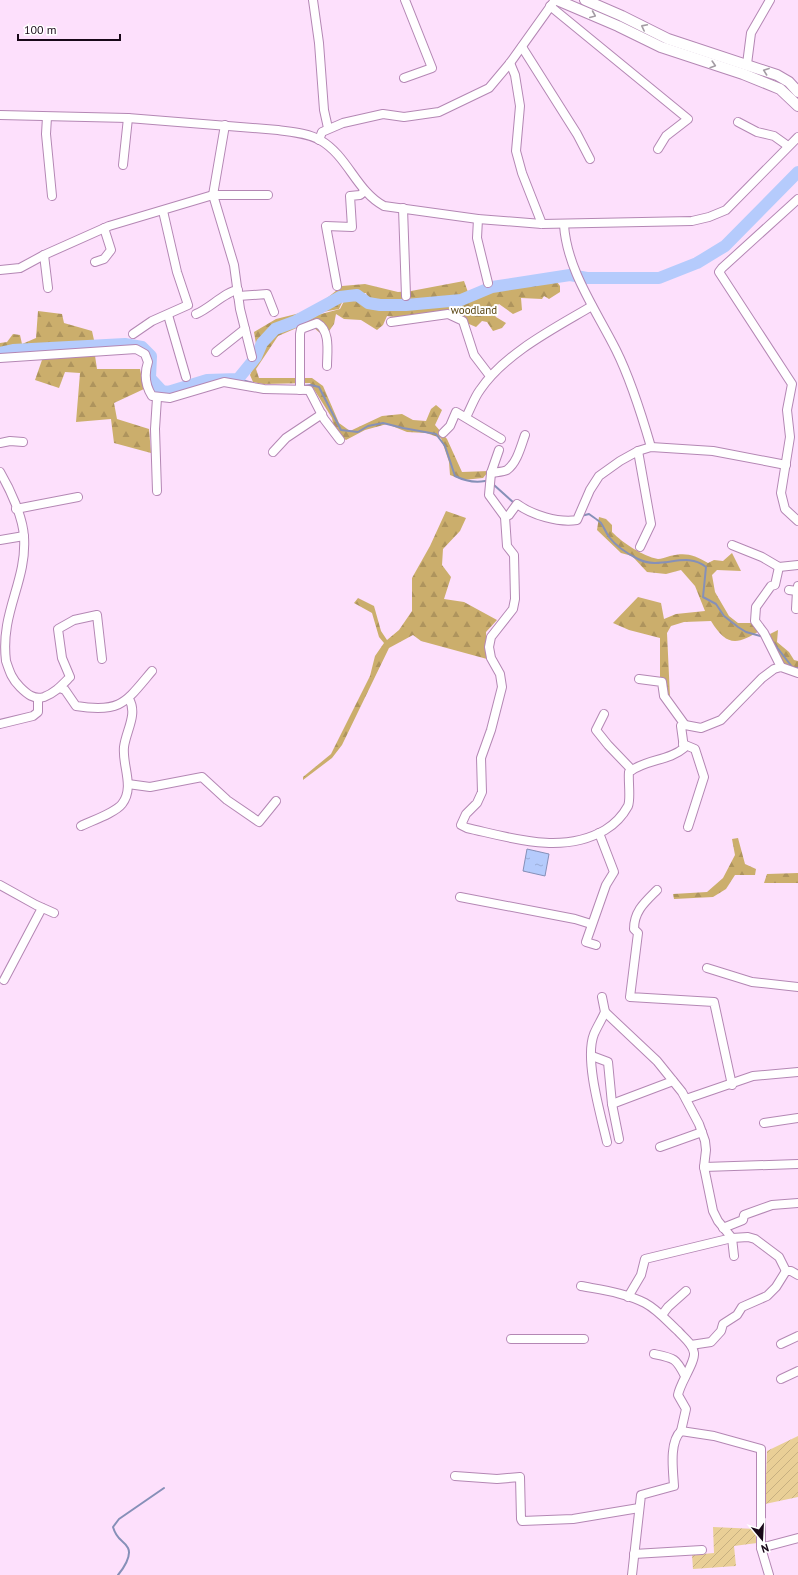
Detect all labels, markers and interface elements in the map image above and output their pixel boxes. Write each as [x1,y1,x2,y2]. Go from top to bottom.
one-way arrow [589,10,597,18]
scale bar [18,16,120,42]
text: 100 m [24,22,57,37]
one-way arrow [641,24,648,32]
one-way arrow [709,60,716,69]
one-way arrow [762,67,769,76]
park label: woodland [451,303,497,317]
north arrow [742,1519,782,1559]
text: N [759,1541,771,1556]

